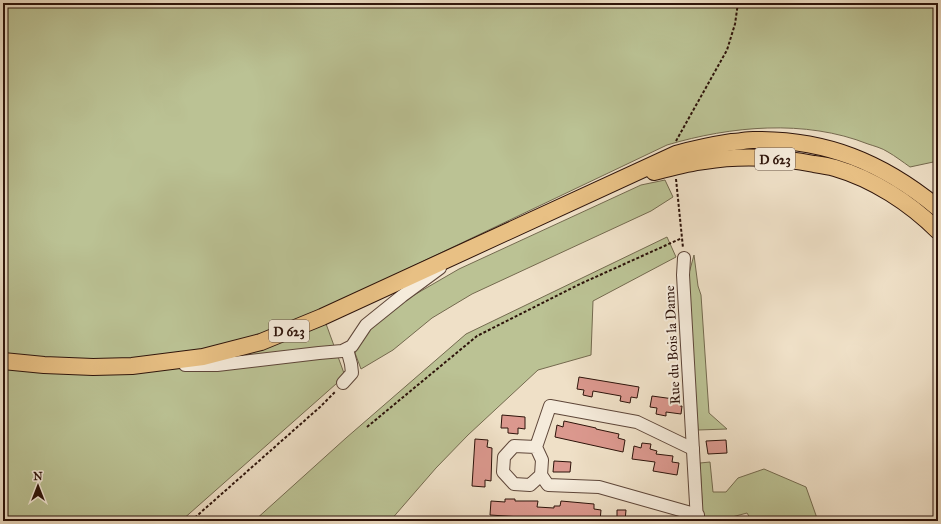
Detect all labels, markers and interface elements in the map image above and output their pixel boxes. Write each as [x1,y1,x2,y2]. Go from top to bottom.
road number: D 623 [755,148,795,170]
street label: Rue du Bois la Dame [661,285,684,405]
road number: D 623 [269,320,309,342]
north arrow [18,466,58,506]
text: N [33,470,43,483]

